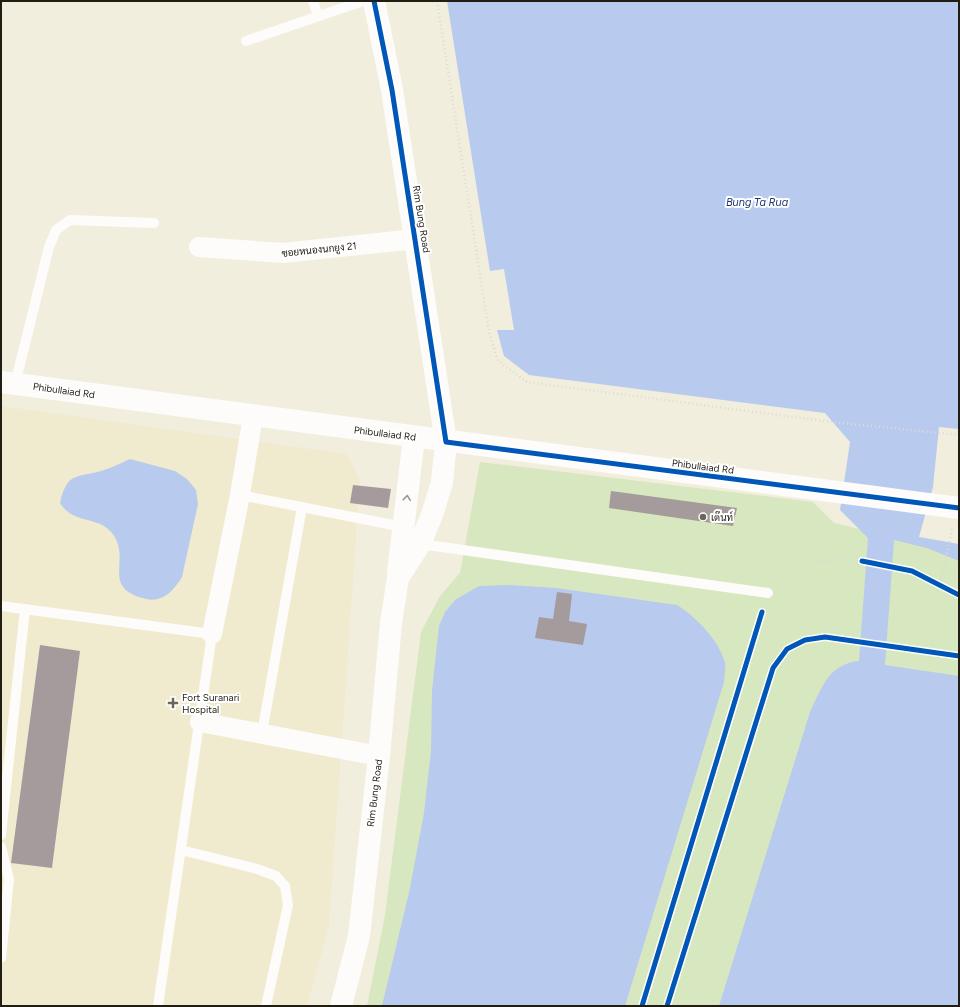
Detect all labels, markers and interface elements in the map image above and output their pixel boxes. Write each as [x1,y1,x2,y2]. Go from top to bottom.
street label: Rim Bung Road [410,184,433,254]
water label: Bung Ta Rua [726,196,789,209]
street label: ซอยหนองนกยูง 21 [281,239,357,261]
street label: Phibullaiad Rd [32,380,96,401]
street label: Phibullaiad Rd [353,423,417,444]
street label: Phibullaiad Rd [671,456,735,477]
one-way arrow [402,494,411,501]
place label: เต๊นท์ [711,510,733,524]
marker: เต๊นท์ [698,512,708,522]
place label: Fort Suranari Hospital [182,691,239,716]
marker: Fort Suranari Hospital [167,697,179,709]
street label: Rim Bung Road [364,758,385,828]

